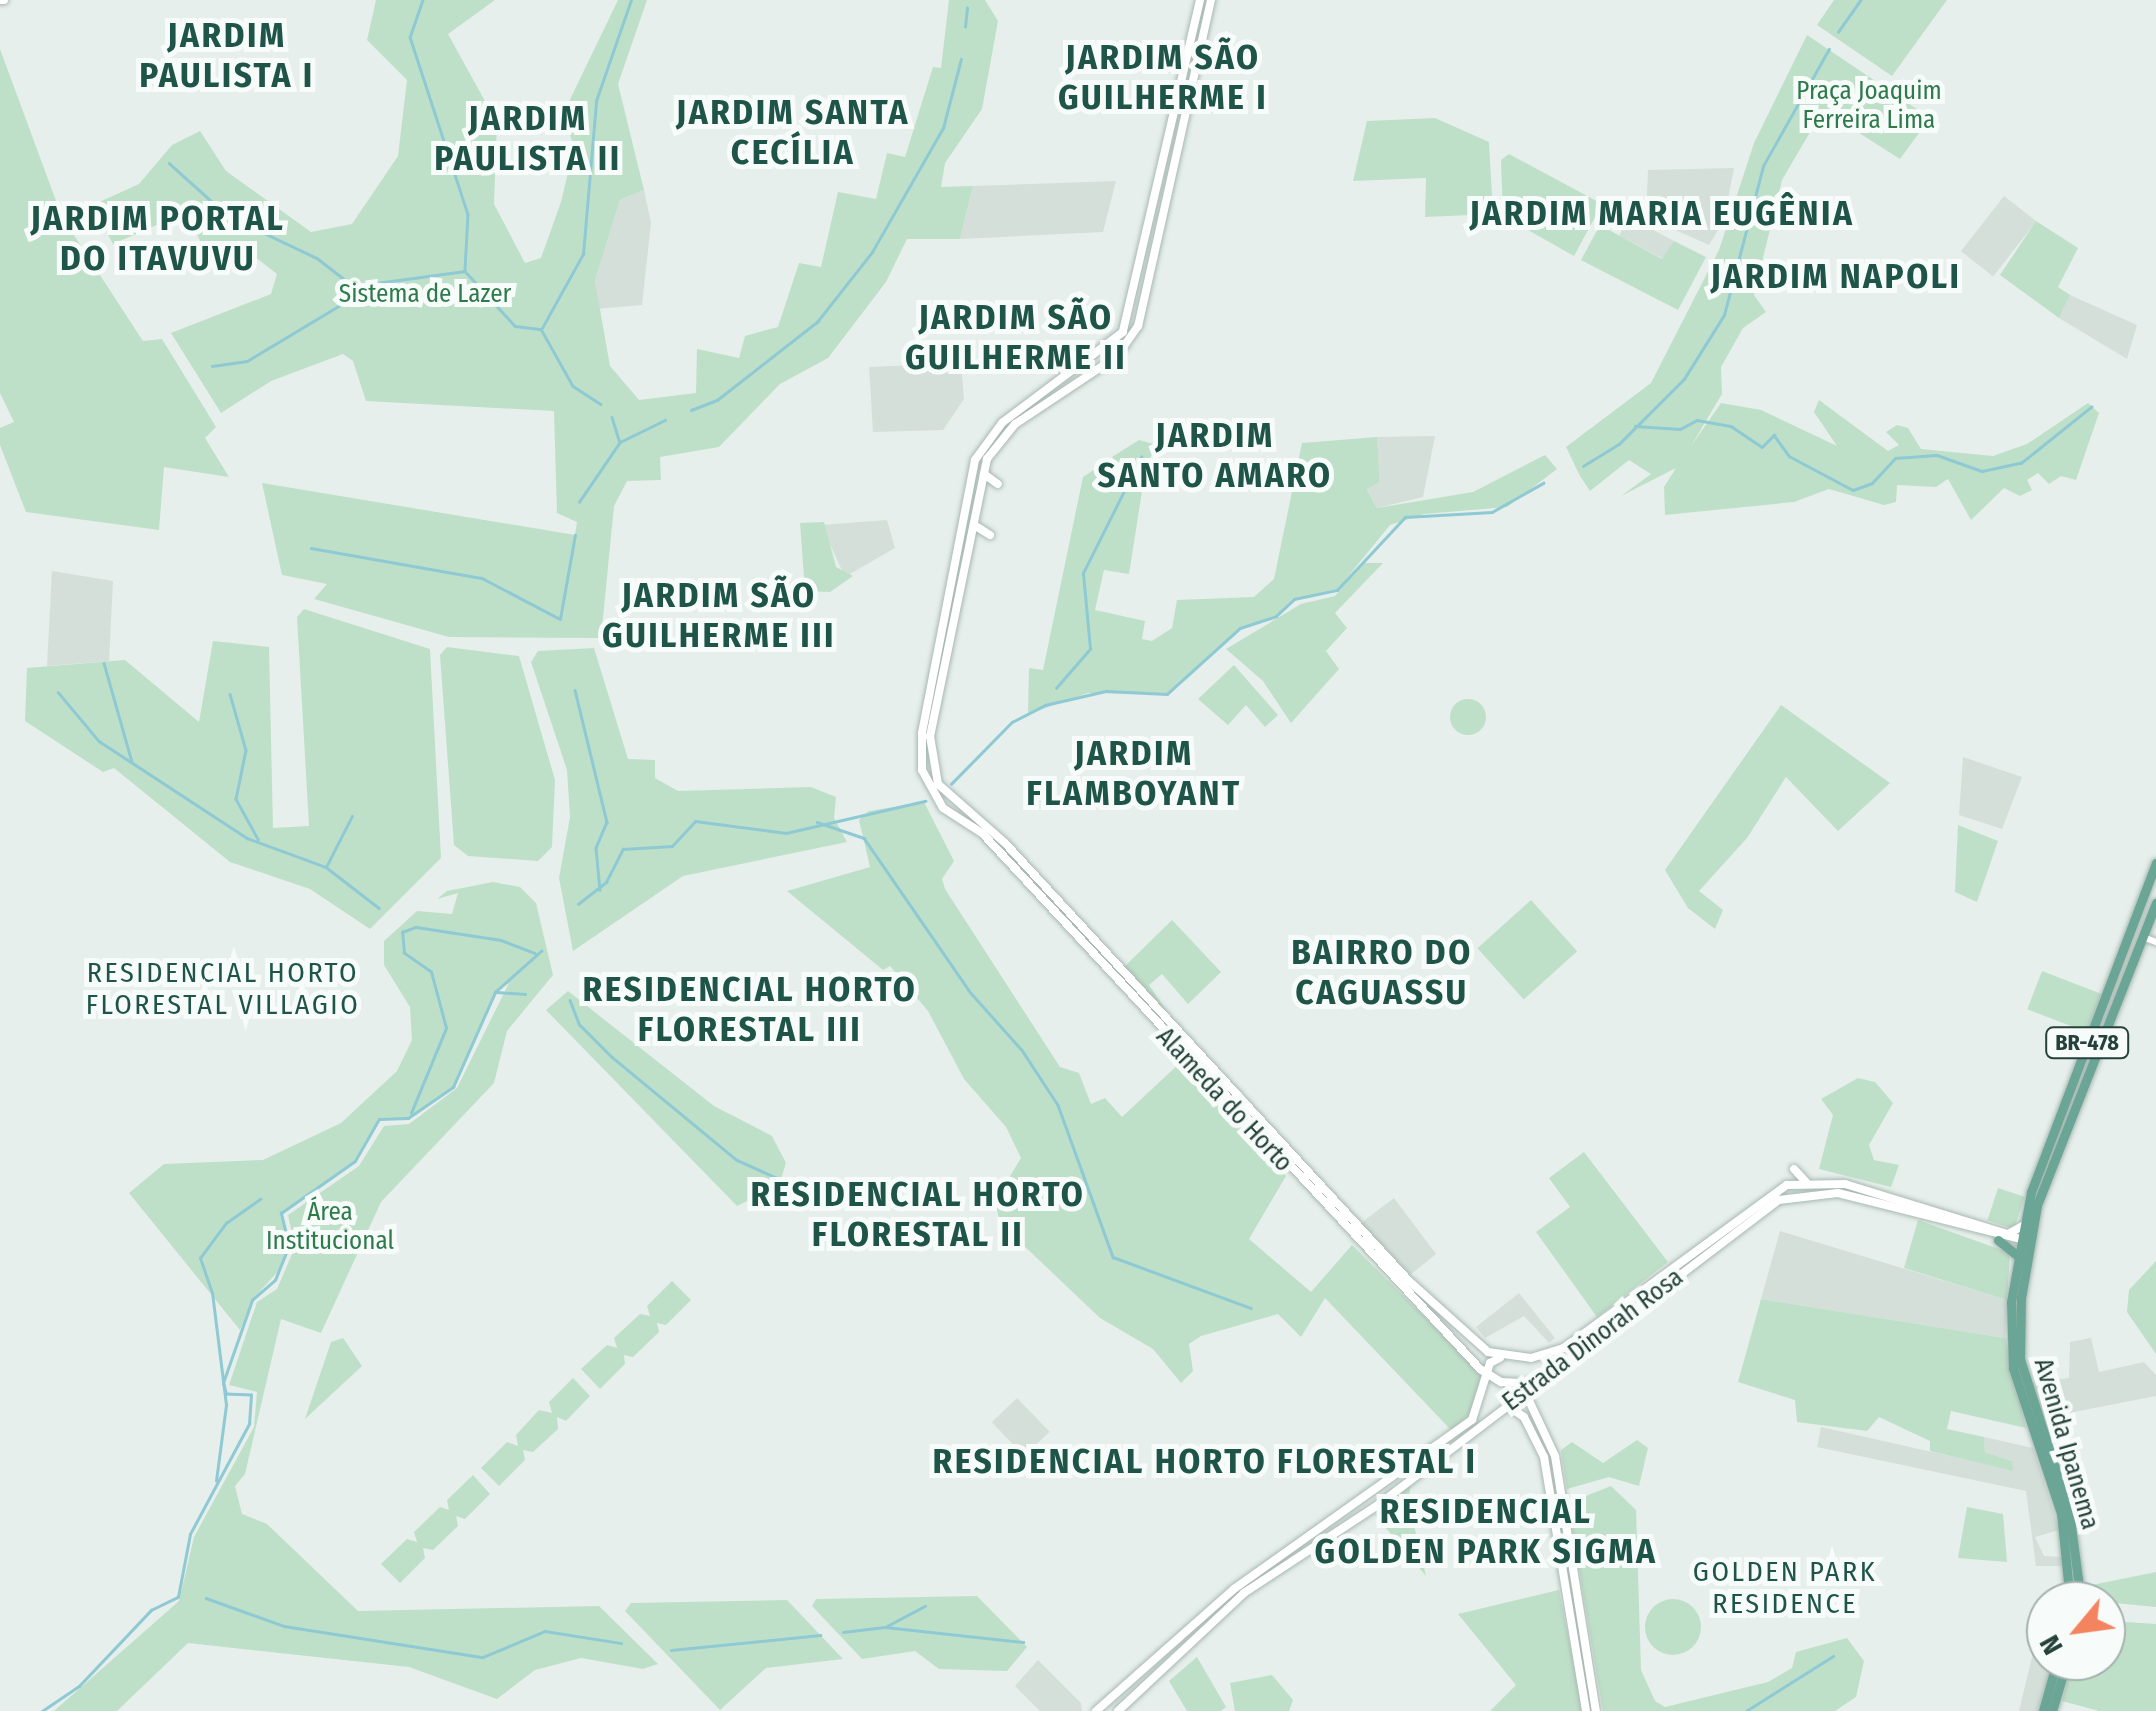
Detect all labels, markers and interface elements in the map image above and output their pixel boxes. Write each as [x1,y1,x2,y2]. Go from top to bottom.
district label: JARDIM PAULISTA I [139,14,315,96]
district label: JARDIM SÃO GUILHERME I [1058,36,1268,118]
park label: Praça Joaquim Ferreira Lima [1796,77,1942,136]
district label: JARDIM SANTA CECÍLIA [676,91,910,173]
district label: JARDIM PAULISTA II [434,97,622,179]
district label: JARDIM MARIA EUGÊNIA [1470,192,1854,234]
district label: JARDIM PORTAL DO ITAVUVU [31,197,285,279]
district label: JARDIM NAPOLI [1711,255,1961,297]
park label: Sistema de Lazer [339,279,511,309]
district label: JARDIM SÃO GUILHERME II [905,296,1127,378]
district label: JARDIM SANTO AMARO [1097,414,1333,496]
district label: JARDIM SÃO GUILHERME III [602,574,836,656]
district label: JARDIM FLAMBOYANT [1026,732,1242,814]
district label: BAIRRO DO CAGUASSU [1291,931,1473,1013]
district label: RESIDENCIAL HORTO FLORESTAL VILLAGIO [86,956,360,1022]
district label: RESIDENCIAL HORTO FLORESTAL III [583,968,917,1050]
street label: Alameda do Horto [1150,1022,1298,1178]
road number: BR-478 [2044,1026,2130,1060]
district label: RESIDENCIAL HORTO FLORESTAL II [751,1173,1085,1255]
park label: Área Institucional [266,1198,394,1257]
street label: Estrada Dinorah Rosa [1497,1263,1689,1417]
street label: Avenida Ipanema [2027,1355,2105,1533]
district label: RESIDENCIAL HORTO FLORESTAL I [932,1440,1478,1482]
district label: RESIDENCIAL GOLDEN PARK SIGMA [1315,1490,1657,1572]
district label: GOLDEN PARK RESIDENCE [1693,1555,1877,1621]
north arrow [2026,1581,2126,1681]
text: N [2033,1629,2070,1660]

